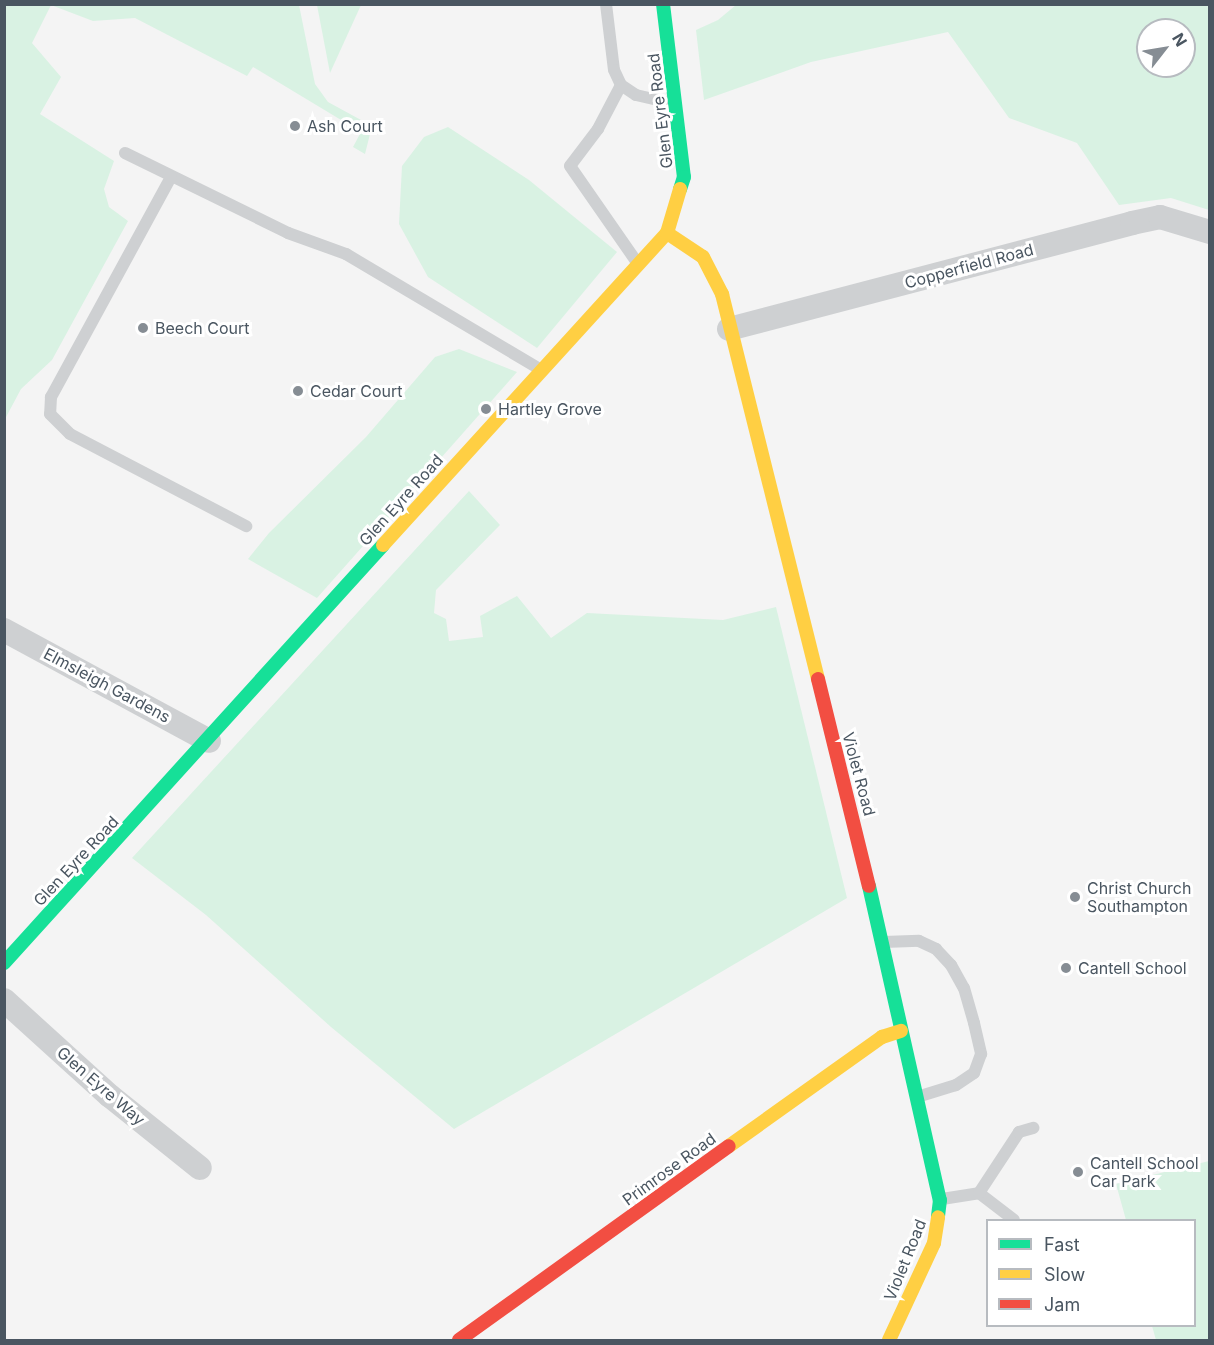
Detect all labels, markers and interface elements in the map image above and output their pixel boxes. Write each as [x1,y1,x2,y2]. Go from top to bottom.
north arrow [1136,18,1196,78]
text: N [1168,29,1191,50]
street label: Glen Eyre Road [643,52,677,170]
place label: Ash Court [307,116,383,136]
marker: Ash Court [288,119,302,133]
street label: Copperfield Road [903,240,1035,292]
place label: Beech Court [155,318,249,338]
marker: Beech Court [136,321,150,335]
place label: Cedar Court [310,381,403,401]
marker: Cedar Court [291,384,305,398]
place label: Hartley Grove [498,399,602,419]
marker: Hartley Grove [479,402,493,416]
street label: Glen Eyre Road [355,451,447,549]
street label: Elmsleigh Gardens [40,644,174,726]
street label: Violet Road [839,730,879,818]
street label: Glen Eyre Road [29,812,123,910]
place label: Christ Church Southampton [1087,878,1191,916]
marker: Christ Church Southampton [1068,890,1082,904]
place label: Cantell School [1078,958,1187,978]
marker: Cantell School [1059,961,1073,975]
street label: Glen Eyre Way [53,1043,149,1129]
street label: Primrose Road [619,1129,719,1209]
place label: Cantell School Car Park [1090,1153,1199,1191]
marker: Cantell School Car Park [1071,1165,1085,1179]
street label: Violet Road [880,1217,930,1303]
legend [986,1219,1196,1327]
text: Fast [1044,1234,1080,1255]
text: Slow [1044,1264,1085,1285]
text: Jam [1044,1294,1080,1315]

